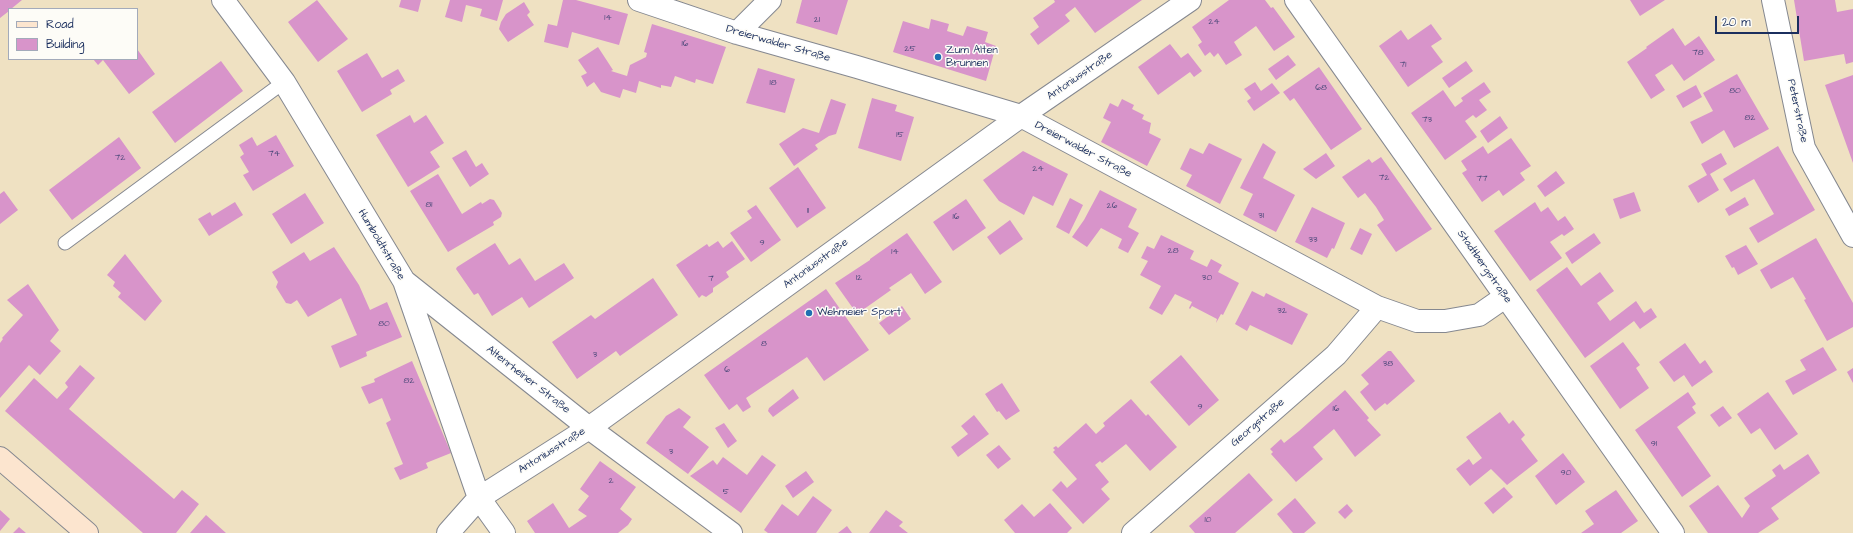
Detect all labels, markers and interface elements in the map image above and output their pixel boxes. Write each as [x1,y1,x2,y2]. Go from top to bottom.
legend [8,8,138,60]
scale bar [1717,8,1801,34]
house number: 14 [604,13,612,23]
text: 20 m [1722,14,1751,31]
house number: 21 [814,15,820,25]
text: Road [46,16,74,33]
house number: 24 [1208,17,1220,27]
street label: Dreierwalder Straße [724,23,832,65]
text: Building [46,36,84,53]
house number: 16 [682,39,688,49]
house number: 25 [904,44,916,54]
place label: Zum Alten Brunnen [946,44,998,70]
house number: 78 [1692,48,1704,58]
street label: Antoniusstraße [1045,49,1115,103]
marker: Zum Alten Brunnen [933,52,943,62]
house number: 71 [1400,60,1406,70]
house number: 18 [770,78,776,88]
street label: Peterstraße [1784,78,1810,144]
house number: 68 [1315,83,1327,93]
house number: 80 [1729,86,1741,96]
house number: 82 [1745,113,1755,123]
house number: 73 [1422,115,1432,125]
street label: Dreierwalder Straße [1032,119,1134,181]
house number: 15 [896,130,904,140]
house number: 74 [268,149,280,159]
house number: 72 [115,153,125,163]
house number: 24 [1032,164,1044,174]
house number: 72 [1379,173,1389,183]
house number: 77 [1476,174,1488,184]
house number: 81 [426,200,432,210]
house number: 26 [1107,201,1117,211]
house number: 11 [807,206,809,216]
street label: Humboldtstraße [355,207,407,283]
house number: 31 [1258,211,1264,221]
house number: 16 [953,212,959,222]
street label: Stadtbergstraße [1454,228,1514,306]
house number: 33 [1308,235,1318,245]
street label: Antoniusstraße [781,236,851,292]
house number: 9 [759,238,765,248]
house number: 28 [1168,246,1178,256]
house number: 14 [891,247,899,257]
house number: 12 [856,273,862,283]
house number: 30 [1202,273,1212,283]
house number: 7 [708,274,714,284]
place label: Wehmeier Sport [817,306,901,320]
house number: 32 [1277,306,1287,316]
marker: Wehmeier Sport [804,308,814,318]
house number: 80 [378,319,390,329]
house number: 8 [761,339,767,349]
street label: Altenrheiner Straße [483,343,573,417]
house number: 3 [593,350,597,360]
house number: 38 [1383,359,1393,369]
house number: 6 [724,365,730,375]
house number: 82 [404,376,414,386]
street label: Georgstraße [1228,396,1288,450]
house number: 9 [1197,402,1203,412]
house number: 16 [1333,404,1339,414]
street label: Antoniusstraße [516,425,588,477]
house number: 91 [1651,439,1657,449]
house number: 3 [669,447,673,457]
house number: 90 [1561,468,1571,478]
house number: 2 [608,476,614,486]
house number: 5 [723,487,729,497]
house number: 10 [1205,515,1211,525]

